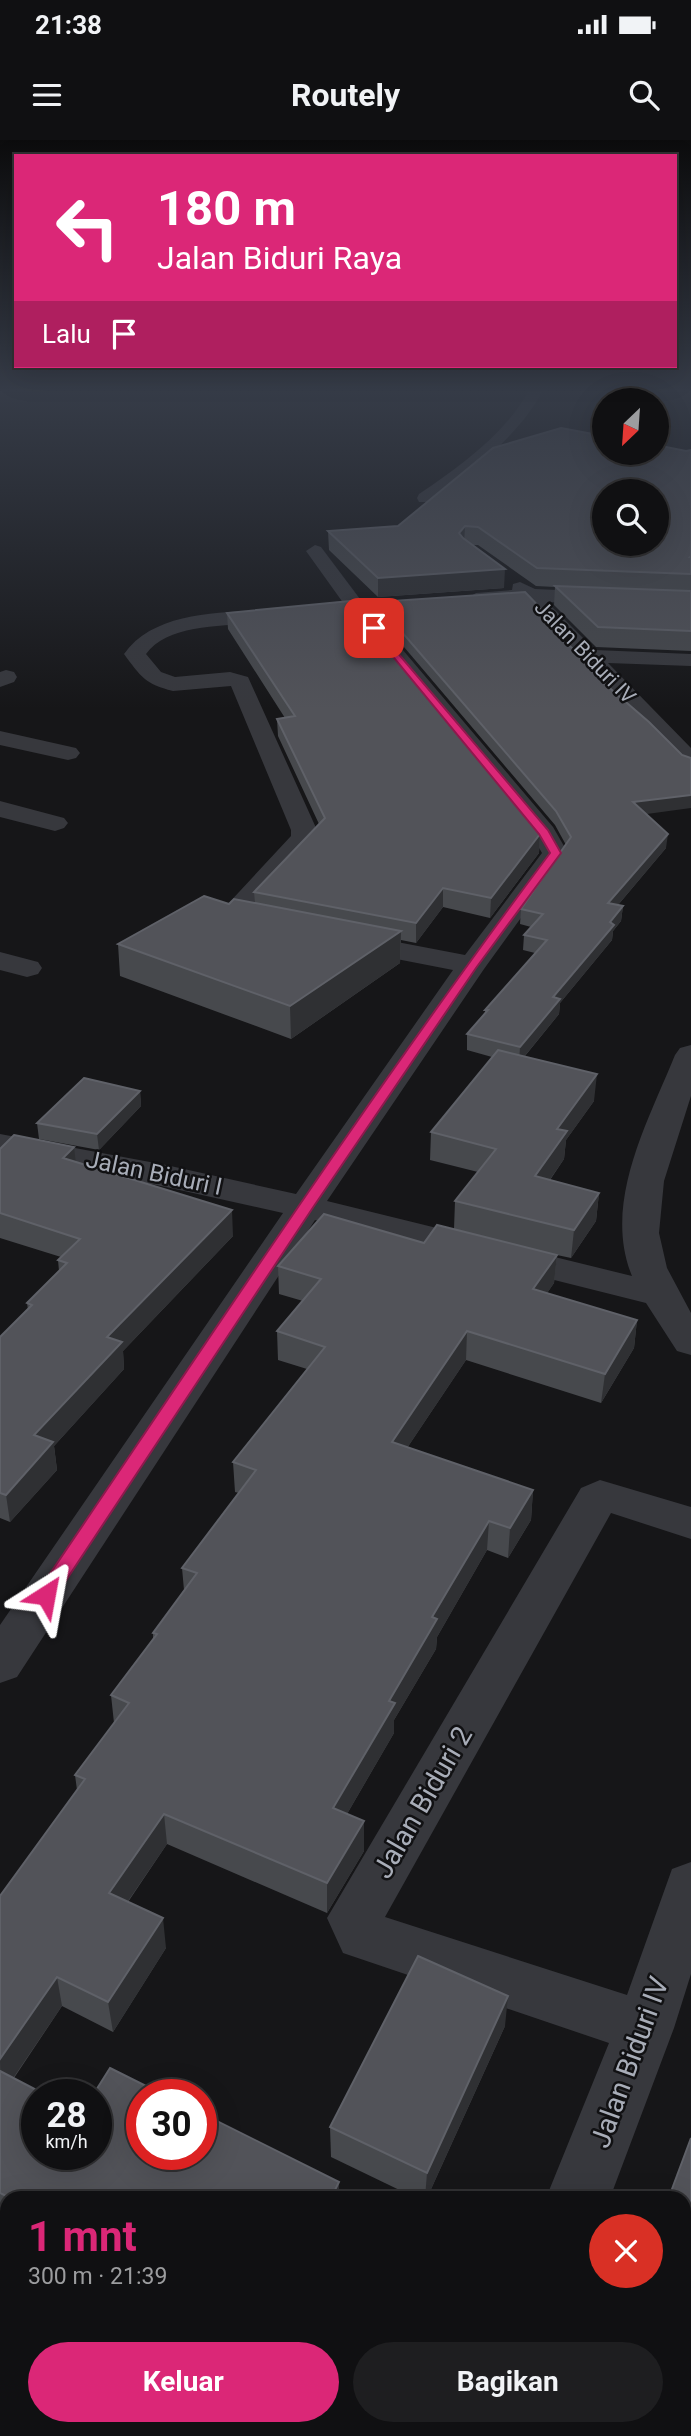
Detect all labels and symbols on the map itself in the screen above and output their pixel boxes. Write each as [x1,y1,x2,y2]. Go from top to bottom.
north arrow [592,388,668,466]
street label: Jalan Biduri IV [530,595,641,709]
pin [344,598,404,658]
street label: Jalan Biduri I [83,1145,225,1201]
position arrow [9,1558,83,1632]
street label: Jalan Biduri 2 [366,1721,479,1884]
street label: Jalan Biduri IV [583,1972,676,2152]
speed limit sign: 30 [126,2079,217,2170]

